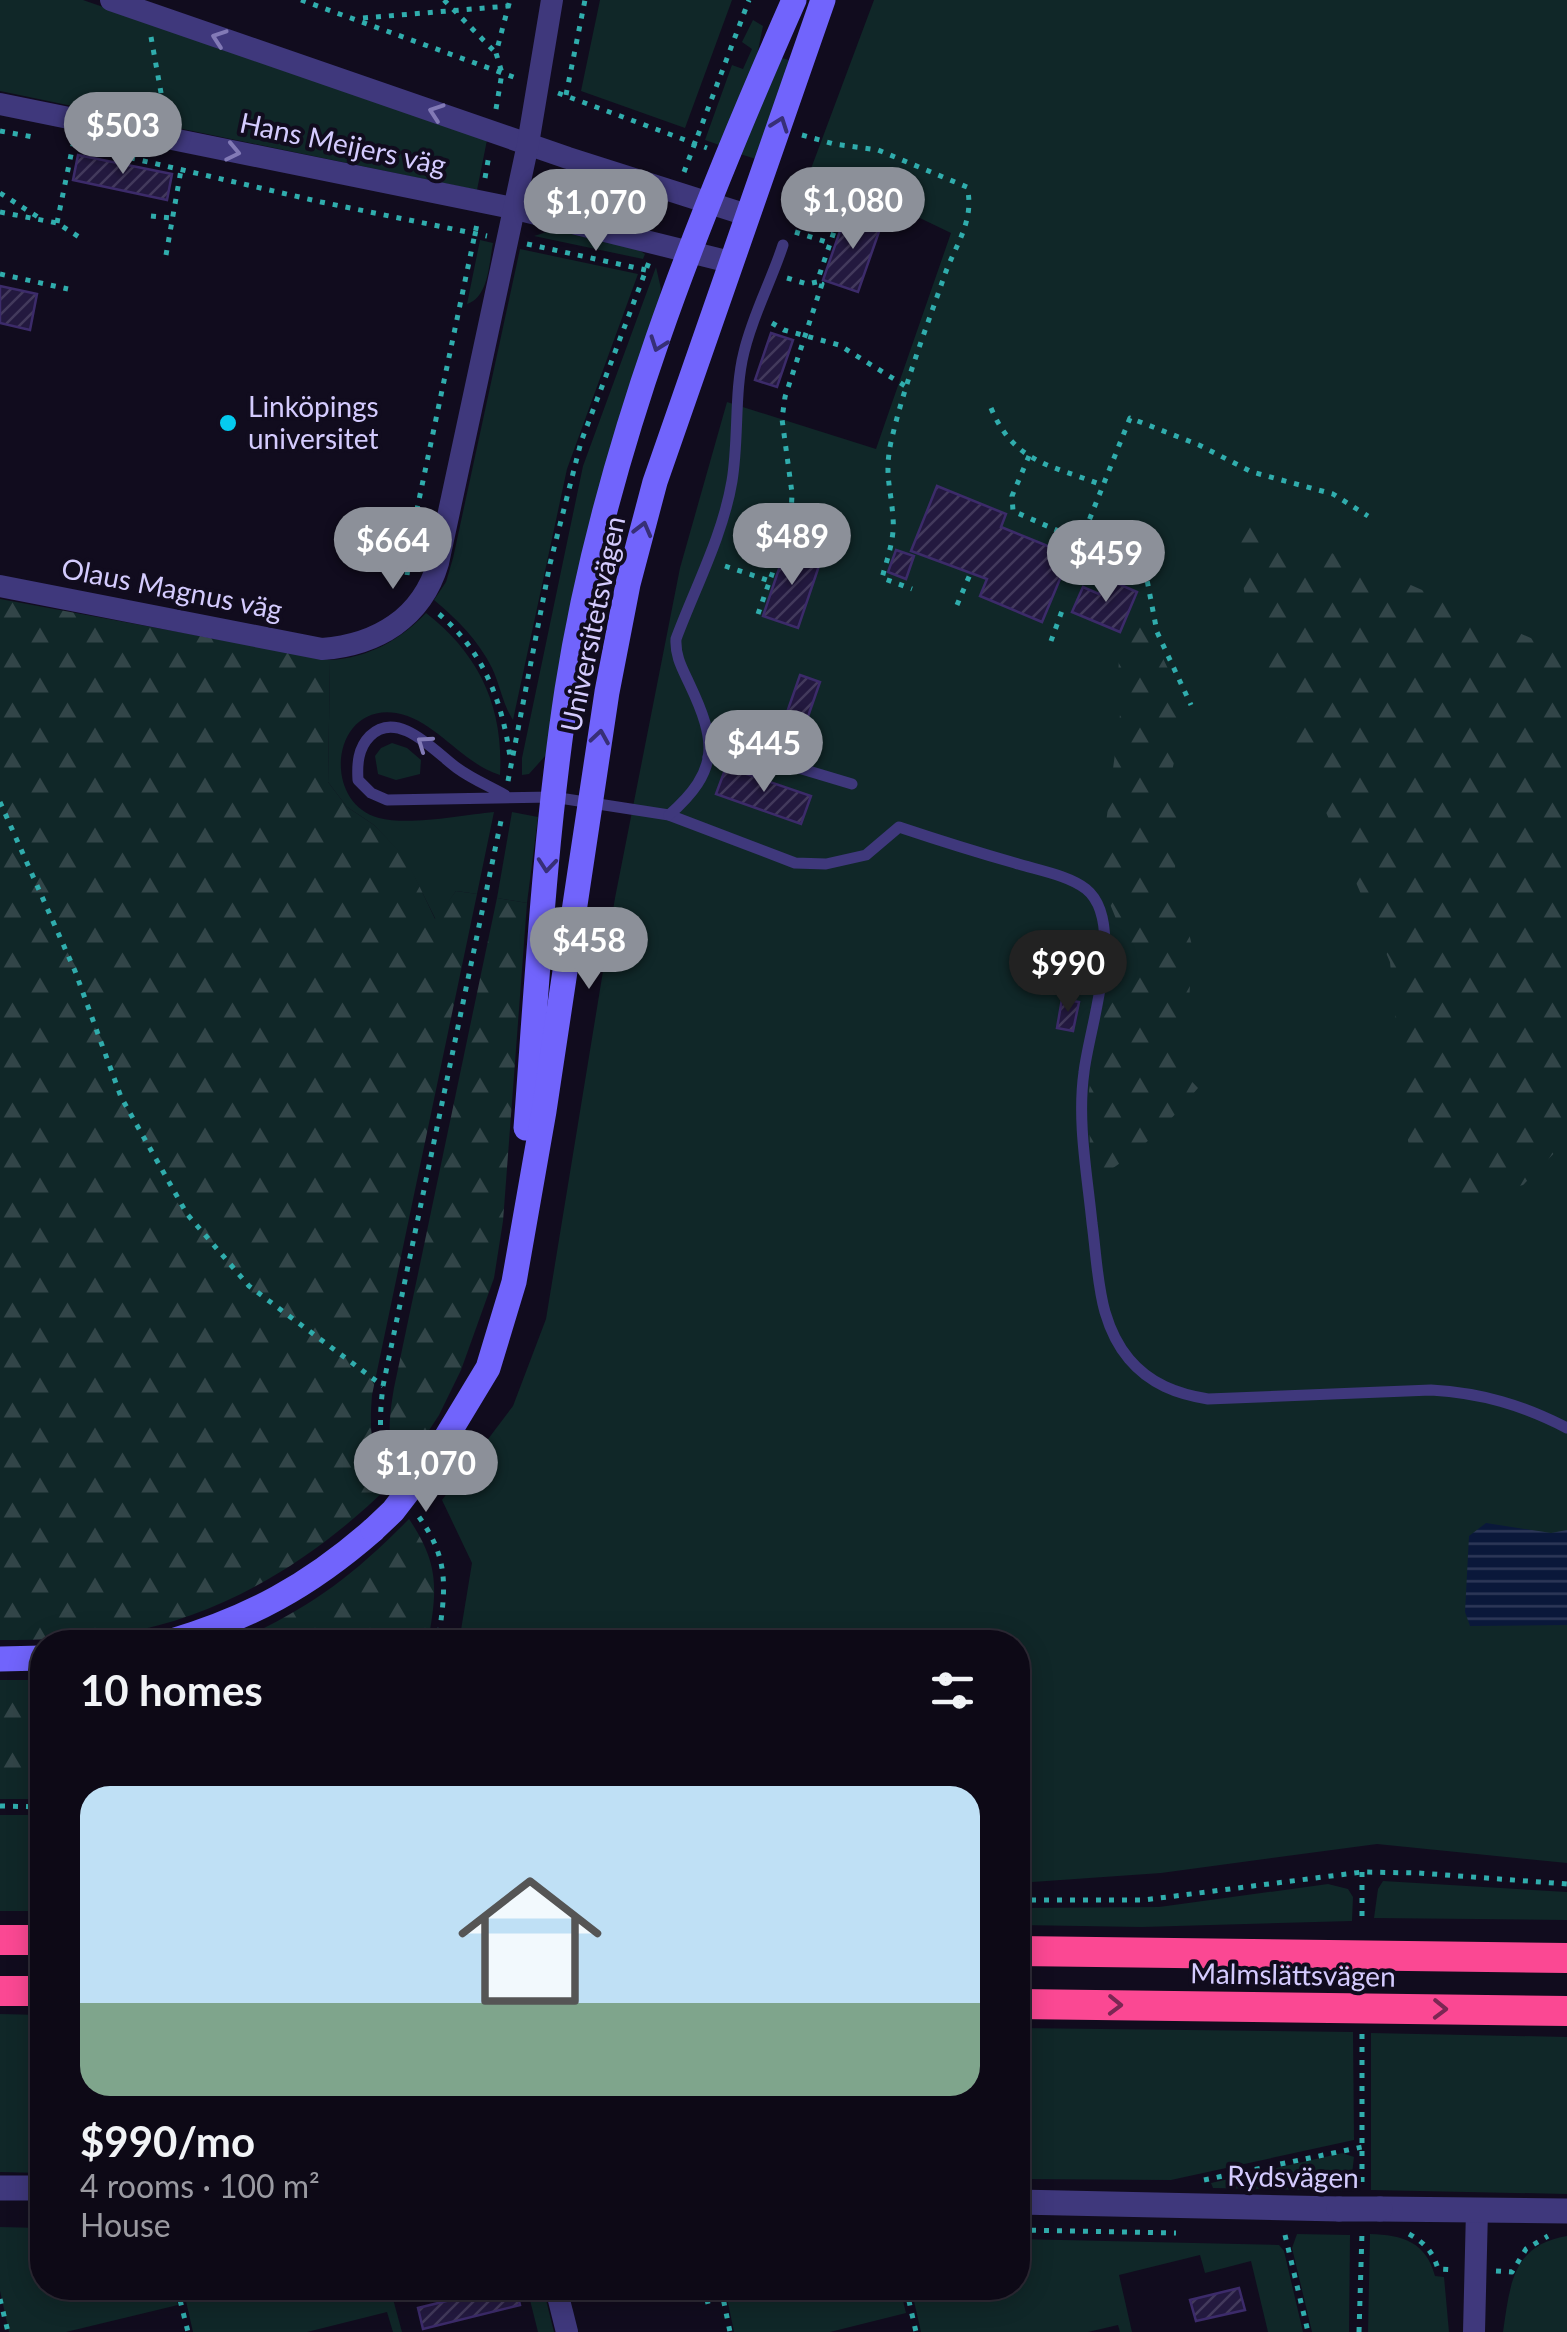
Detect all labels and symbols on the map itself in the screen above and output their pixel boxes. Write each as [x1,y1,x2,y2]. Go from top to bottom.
one-way arrow [212,29,229,50]
pin: $503 [64,92,182,177]
one-way arrow [428,104,445,124]
street label: Hans Meijers väg [237,105,449,181]
one-way arrow [768,116,789,133]
one-way arrow [224,140,241,161]
pin: $1,080 [772,167,934,252]
pin: $1,070 [515,169,677,254]
one-way arrow [649,334,670,351]
place label: Linköpings universitet [248,389,379,455]
marker: Linköpings universitet [217,412,239,434]
pin: $489 [733,503,851,588]
pin: $664 [334,507,452,592]
street label: Universitetsvägen [553,513,631,735]
pin: $459 [1047,520,1165,605]
one-way arrow [631,521,652,538]
street label: Olaus Magnus väg [59,550,285,626]
pin: $445 [705,710,823,795]
one-way arrow [588,728,609,745]
one-way arrow [416,736,434,755]
one-way arrow [537,858,559,874]
pin: $458 [530,907,648,992]
pin: $990 [1009,930,1127,1015]
pin: $1,070 [345,1430,507,1515]
street label: Malmslättsvägen [1190,1955,1396,1993]
one-way arrow [1108,1994,1123,2016]
one-way arrow [1432,1998,1448,2020]
street label: Rydsvägen [1227,2158,1359,2194]

